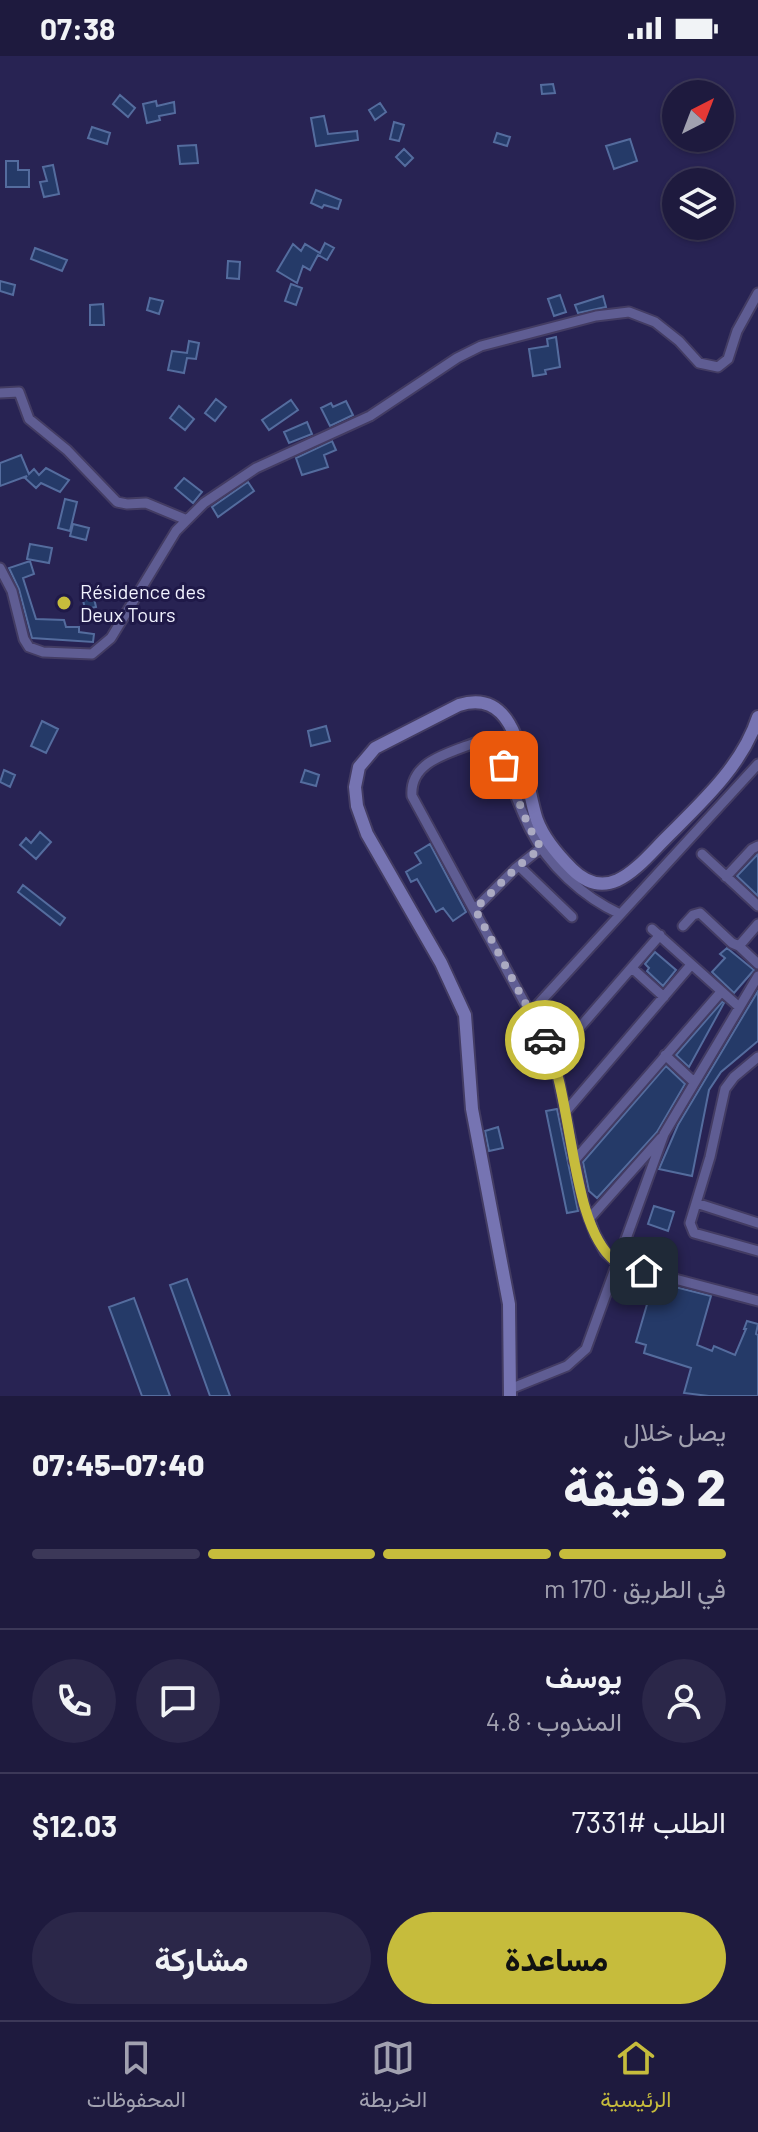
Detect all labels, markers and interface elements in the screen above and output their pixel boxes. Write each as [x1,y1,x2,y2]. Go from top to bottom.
text: 07:38 [40,10,115,46]
north arrow [662,80,734,152]
map controls [662,80,734,240]
button: layers [662,168,734,240]
place label: Résidence des Deux Tours [80,579,206,626]
marker: Résidence des Deux Tours [55,594,73,612]
pin [470,731,538,799]
icon: bag [482,743,526,787]
courier [505,1000,585,1080]
icon: car [523,1018,567,1062]
pin [610,1237,678,1305]
icon: home [622,1249,666,1293]
text: يصل خلال [623,1415,726,1446]
text: 07:40–07:45 [32,1446,204,1482]
text: 2 دقيقة [563,1454,726,1516]
text: في الطريق · 170 m [544,1572,726,1603]
text: يوسف [545,1658,622,1694]
button: phone [32,1659,116,1743]
button: chat [136,1659,220,1743]
button: person [642,1659,726,1743]
text: المندوب · 4.8 [486,1705,622,1736]
text: الطلب #7331 [572,1803,726,1839]
text: $12.03 [32,1807,117,1843]
button: مشاركة [32,1912,371,2004]
button: مساعدة [387,1912,726,2004]
tab: المحفوظات [87,2036,186,2119]
tab: الخريطة [359,2036,427,2119]
tab: الرئيسية [600,2036,671,2119]

